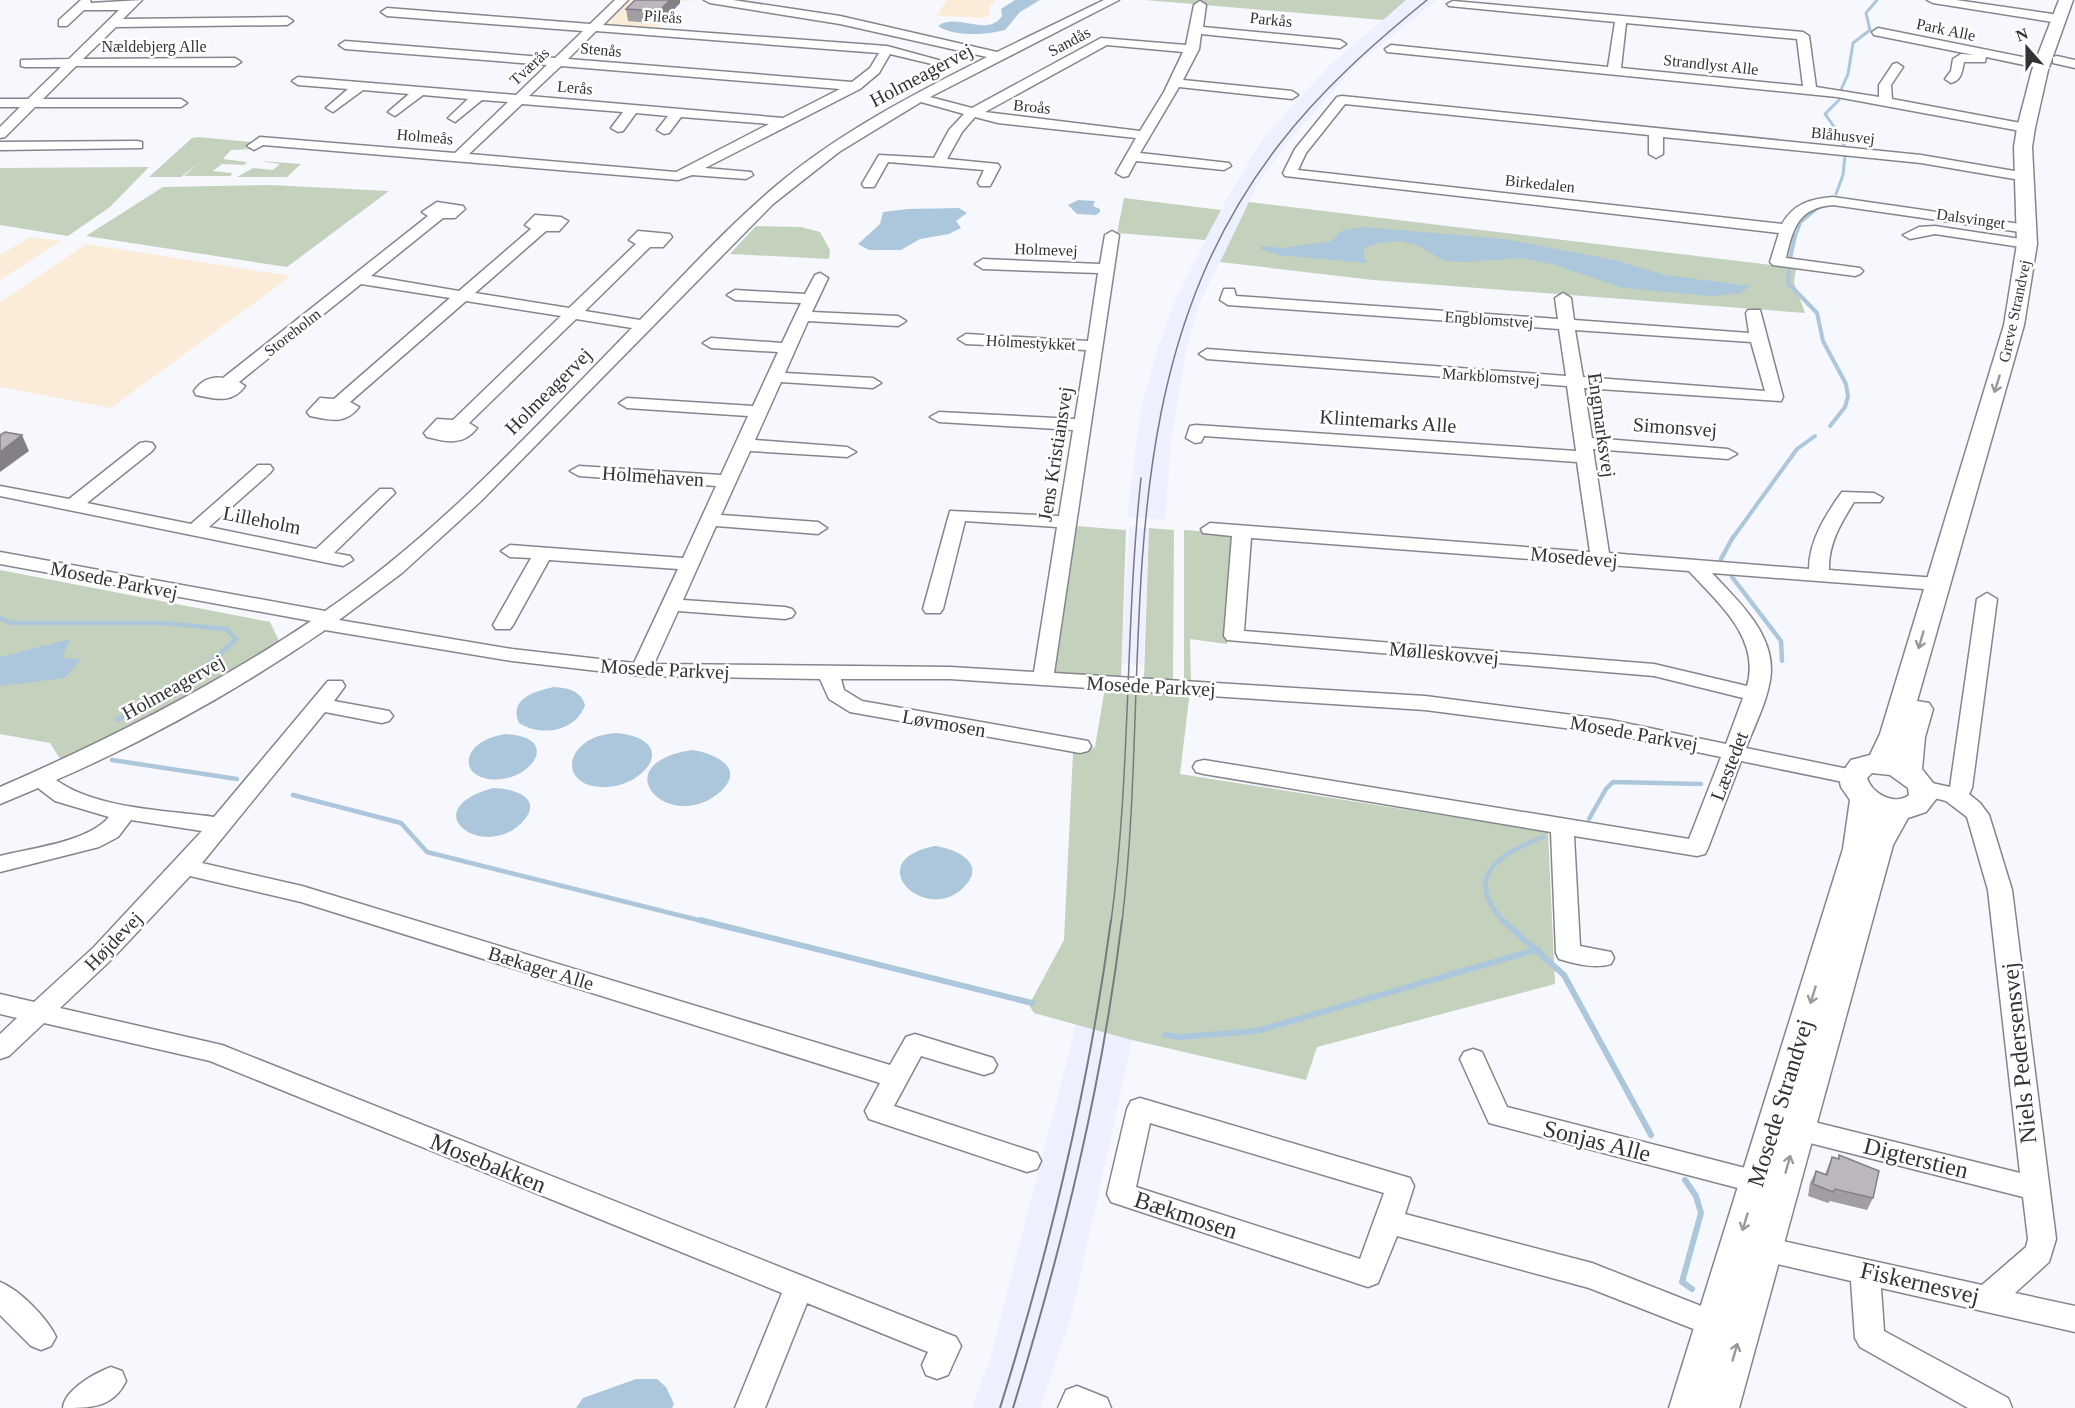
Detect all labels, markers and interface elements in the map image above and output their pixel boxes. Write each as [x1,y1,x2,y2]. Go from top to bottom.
street label: Pileås [643,7,683,26]
street label: Parkås [1249,9,1293,30]
street label: Park Alle [1915,15,1977,44]
north arrow [1997,18,2057,78]
street label: Sandås [1045,23,1093,60]
text: N [2013,24,2031,44]
street label: Nældebjerg Alle [101,38,207,56]
street label: Stenås [579,39,623,60]
street label: Holmeagervej [866,39,977,112]
street label: Tværås [506,44,552,89]
street label: Strandlyst Alle [1662,51,1759,79]
street label: Lerås [557,77,593,98]
street label: Broås [1012,96,1051,117]
street label: Blåhusvej [1810,124,1876,148]
street label: Holmeås [396,126,454,147]
street label: Birkedalen [1504,171,1576,196]
street label: Dalsvinget [1935,205,2007,233]
street label: Holmevej [1014,240,1078,260]
street label: Greve Strandvej [1995,258,2035,364]
street label: Storeholm [261,305,324,360]
street label: Engblomstvej [1444,308,1534,332]
street label: Holmestykket [986,332,1077,354]
street label: Holmeagervej [500,343,597,440]
street label: Markblomstvej [1442,365,1540,389]
street label: Engmarksvej [1583,371,1620,479]
one-way arrow [1991,374,2002,393]
street label: Jens Kristiansvej [1033,385,1077,523]
street label: Klintemarks Alle [1319,405,1457,437]
street label: Simonsvej [1632,413,1718,442]
street label: Holmehaven [601,461,705,491]
street label: Lilleholm [221,502,303,538]
street label: Mosedevej [1529,542,1619,573]
street label: Mosede Parkvej [48,557,180,604]
one-way arrow [1915,630,1926,649]
street label: Mølleskovvej [1388,637,1500,670]
street label: Holmeagervej [118,650,228,725]
street label: Mosede Parkvej [600,655,730,684]
street label: Mosede Parkvej [1086,672,1216,701]
street label: Løvmosen [901,705,987,741]
street label: Mosede Parkvej [1568,711,1700,756]
street label: Læstedet [1706,728,1752,804]
street label: Højdevej [80,907,147,976]
street label: Bækager Alle [485,941,597,996]
street label: Niels Pedersensvej [1997,961,2041,1145]
one-way arrow [1807,985,1818,1004]
street label: Mosede Strandvej [1742,1016,1818,1190]
street label: Sonjas Alle [1540,1115,1654,1167]
street label: Mosebakken [426,1128,550,1198]
street label: Digterstien [1861,1132,1971,1184]
one-way arrow [1783,1155,1794,1174]
street label: Bækmosen [1131,1186,1241,1244]
one-way arrow [1738,1212,1749,1231]
street label: Fiskernesvej [1858,1257,1982,1309]
one-way arrow [1730,1343,1741,1362]

